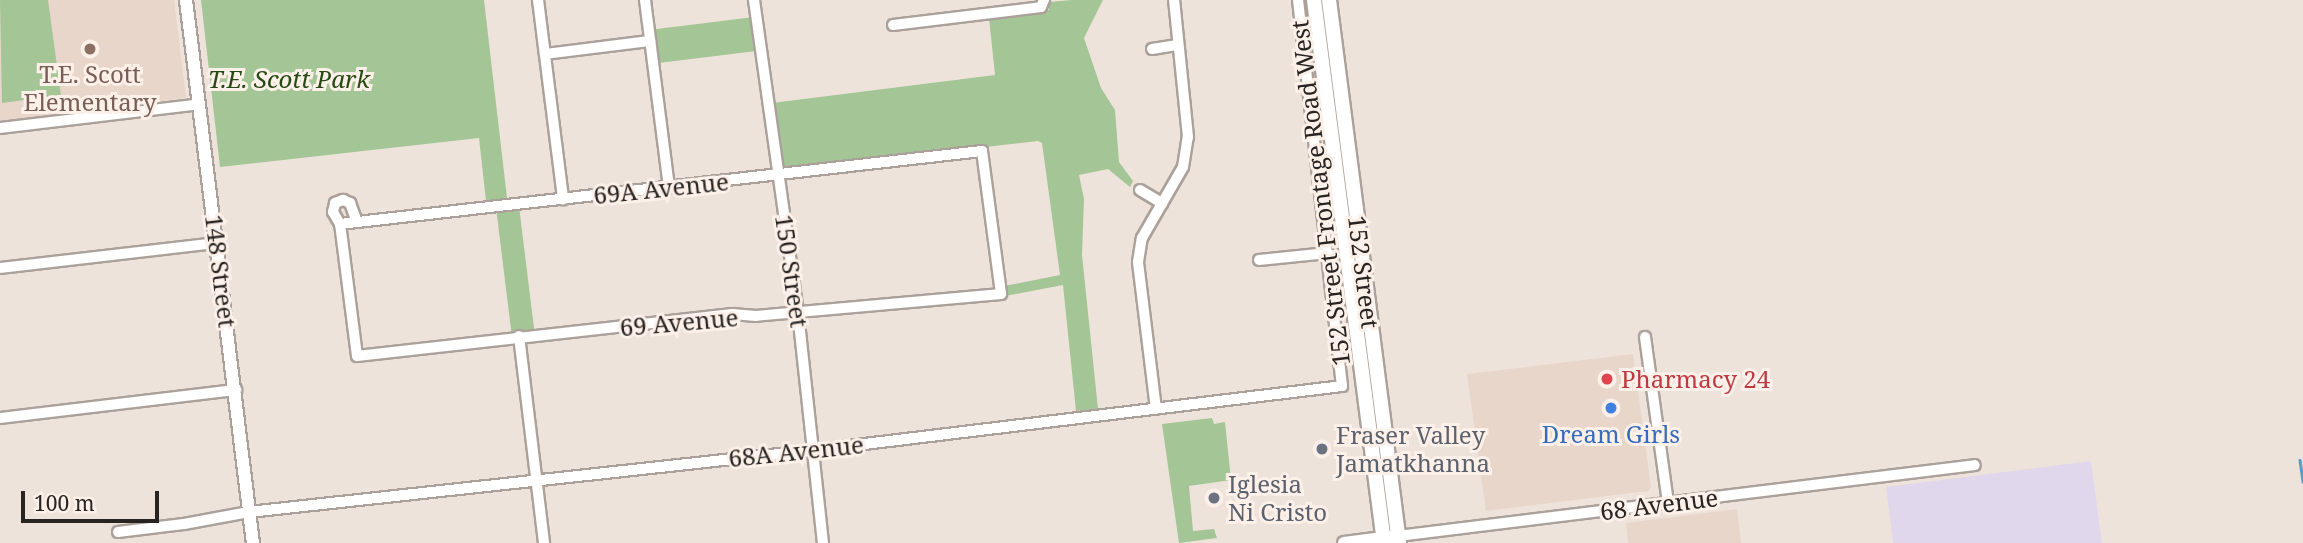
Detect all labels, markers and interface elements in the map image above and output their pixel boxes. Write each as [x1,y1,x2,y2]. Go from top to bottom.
street label: 152 Street Frontage Road West [1284,18,1356,368]
marker: T.E. Scott Elementary [82,41,98,57]
place label: T.E. Scott Elementary [23,60,157,116]
park label: T.E. Scott Park [208,65,370,93]
street label: 69A Avenue [592,167,730,209]
street label: 148 Street [200,213,242,329]
street label: 150 Street [770,213,814,329]
street label: 152 Street [1343,214,1385,330]
street label: 69 Avenue [619,302,739,342]
place label: Pharmacy 24 [1621,365,1770,393]
marker: Pharmacy 24 [1599,371,1615,387]
marker: Dream Girls [1603,400,1619,416]
place label: Dream Girls [1542,420,1680,448]
place label: Fraser Valley Jamatkhanna [1336,421,1490,477]
street label: 68A Avenue [727,430,865,472]
marker: Fraser Valley Jamatkhanna [1314,441,1330,457]
place label: Iglesia Ni Cristo [1228,470,1327,526]
scale bar [24,476,163,520]
street label: 68 Avenue [1598,482,1720,526]
text: 100 m [34,489,95,517]
marker: Iglesia Ni Cristo [1206,490,1222,506]

